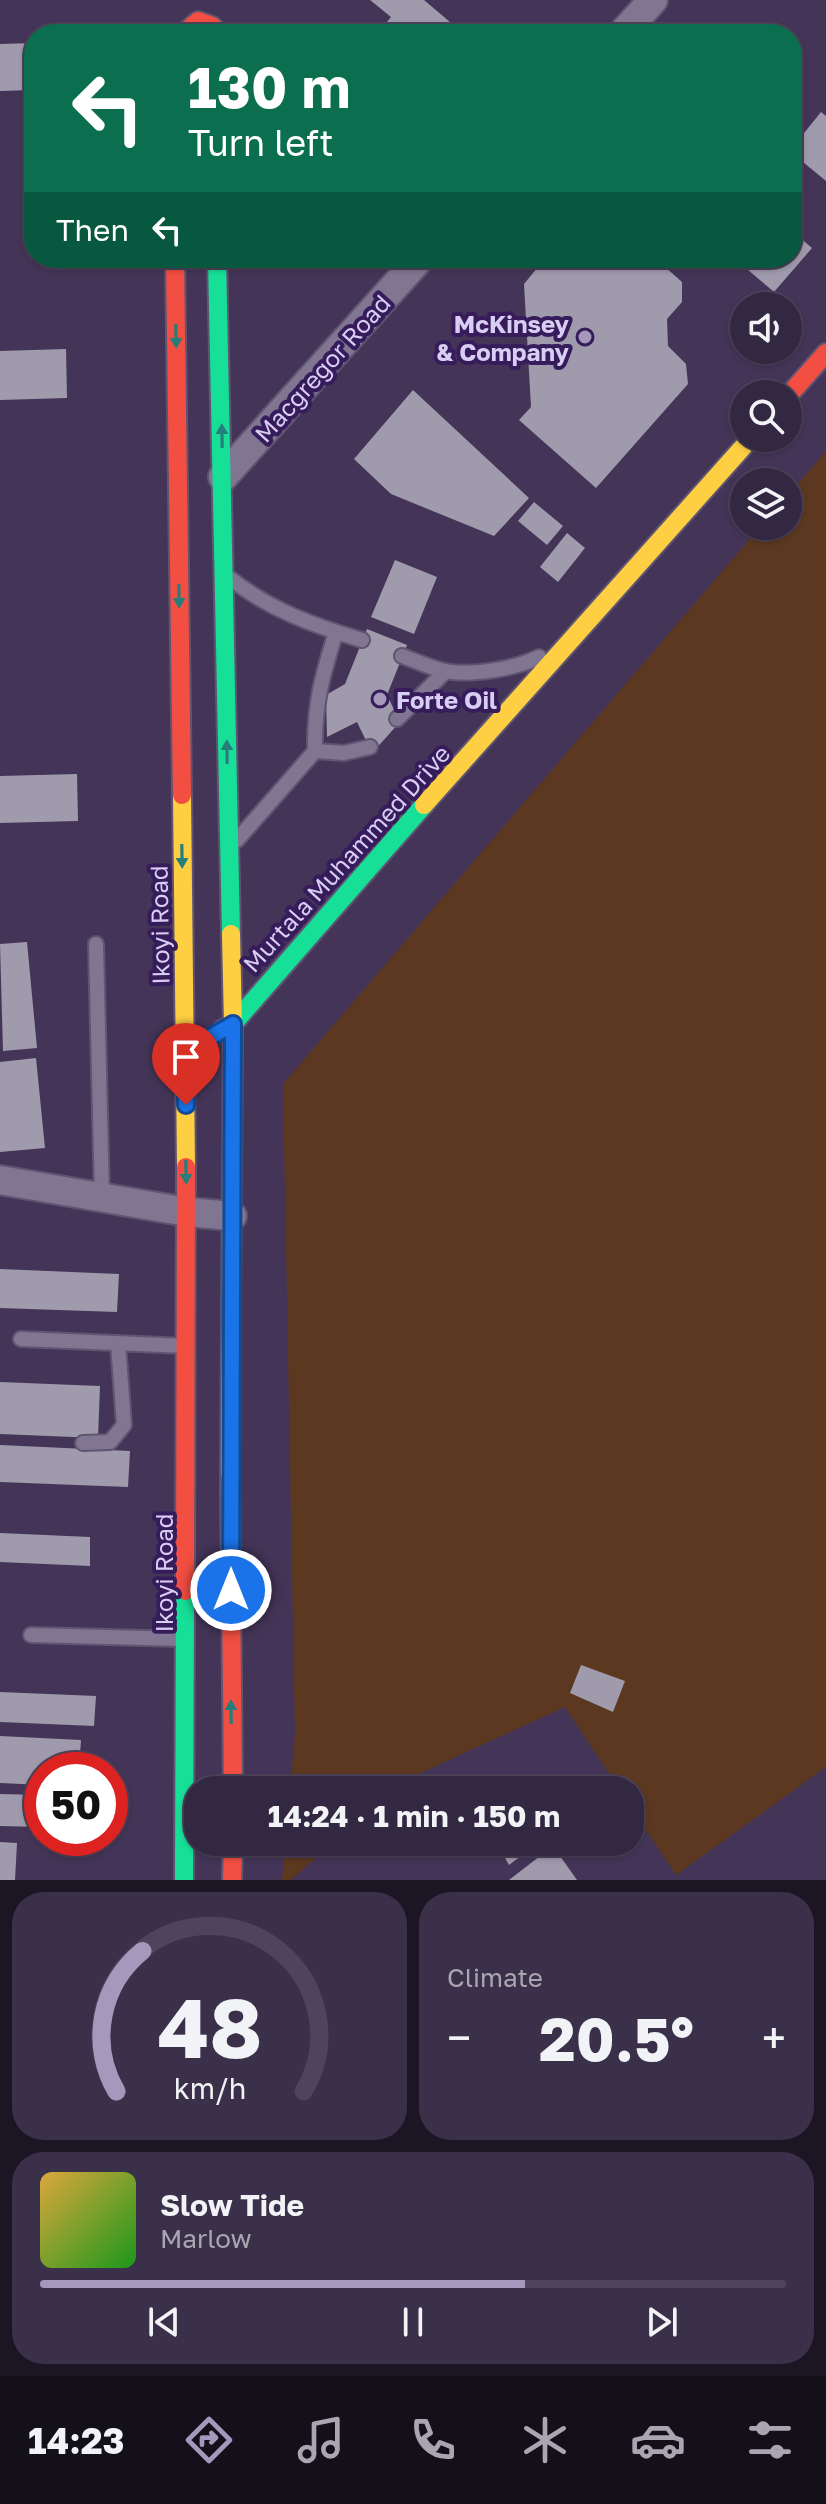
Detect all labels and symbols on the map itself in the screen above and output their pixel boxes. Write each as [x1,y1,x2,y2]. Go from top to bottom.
street label: Macgregor Road [248,288,396,448]
place label: McKinsey & Company [436,309,570,366]
one-way arrow [169,324,182,349]
marker: McKinsey & Company [576,328,594,346]
one-way arrow [215,423,228,448]
one-way arrow [173,584,185,609]
place label: Forte Oil [396,685,497,714]
marker: Forte Oil [371,690,389,708]
street label: Murtala Muhammed Drive [236,738,456,978]
one-way arrow [221,739,233,764]
one-way arrow [176,844,189,869]
street label: Ikoyi Road [143,865,175,985]
pin [152,1023,220,1105]
one-way arrow [180,1160,193,1185]
street label: Ikoyi Road [149,1513,178,1633]
position arrow [189,1548,273,1632]
one-way arrow [225,1699,238,1724]
speed limit sign: 50 [24,1752,128,1856]

